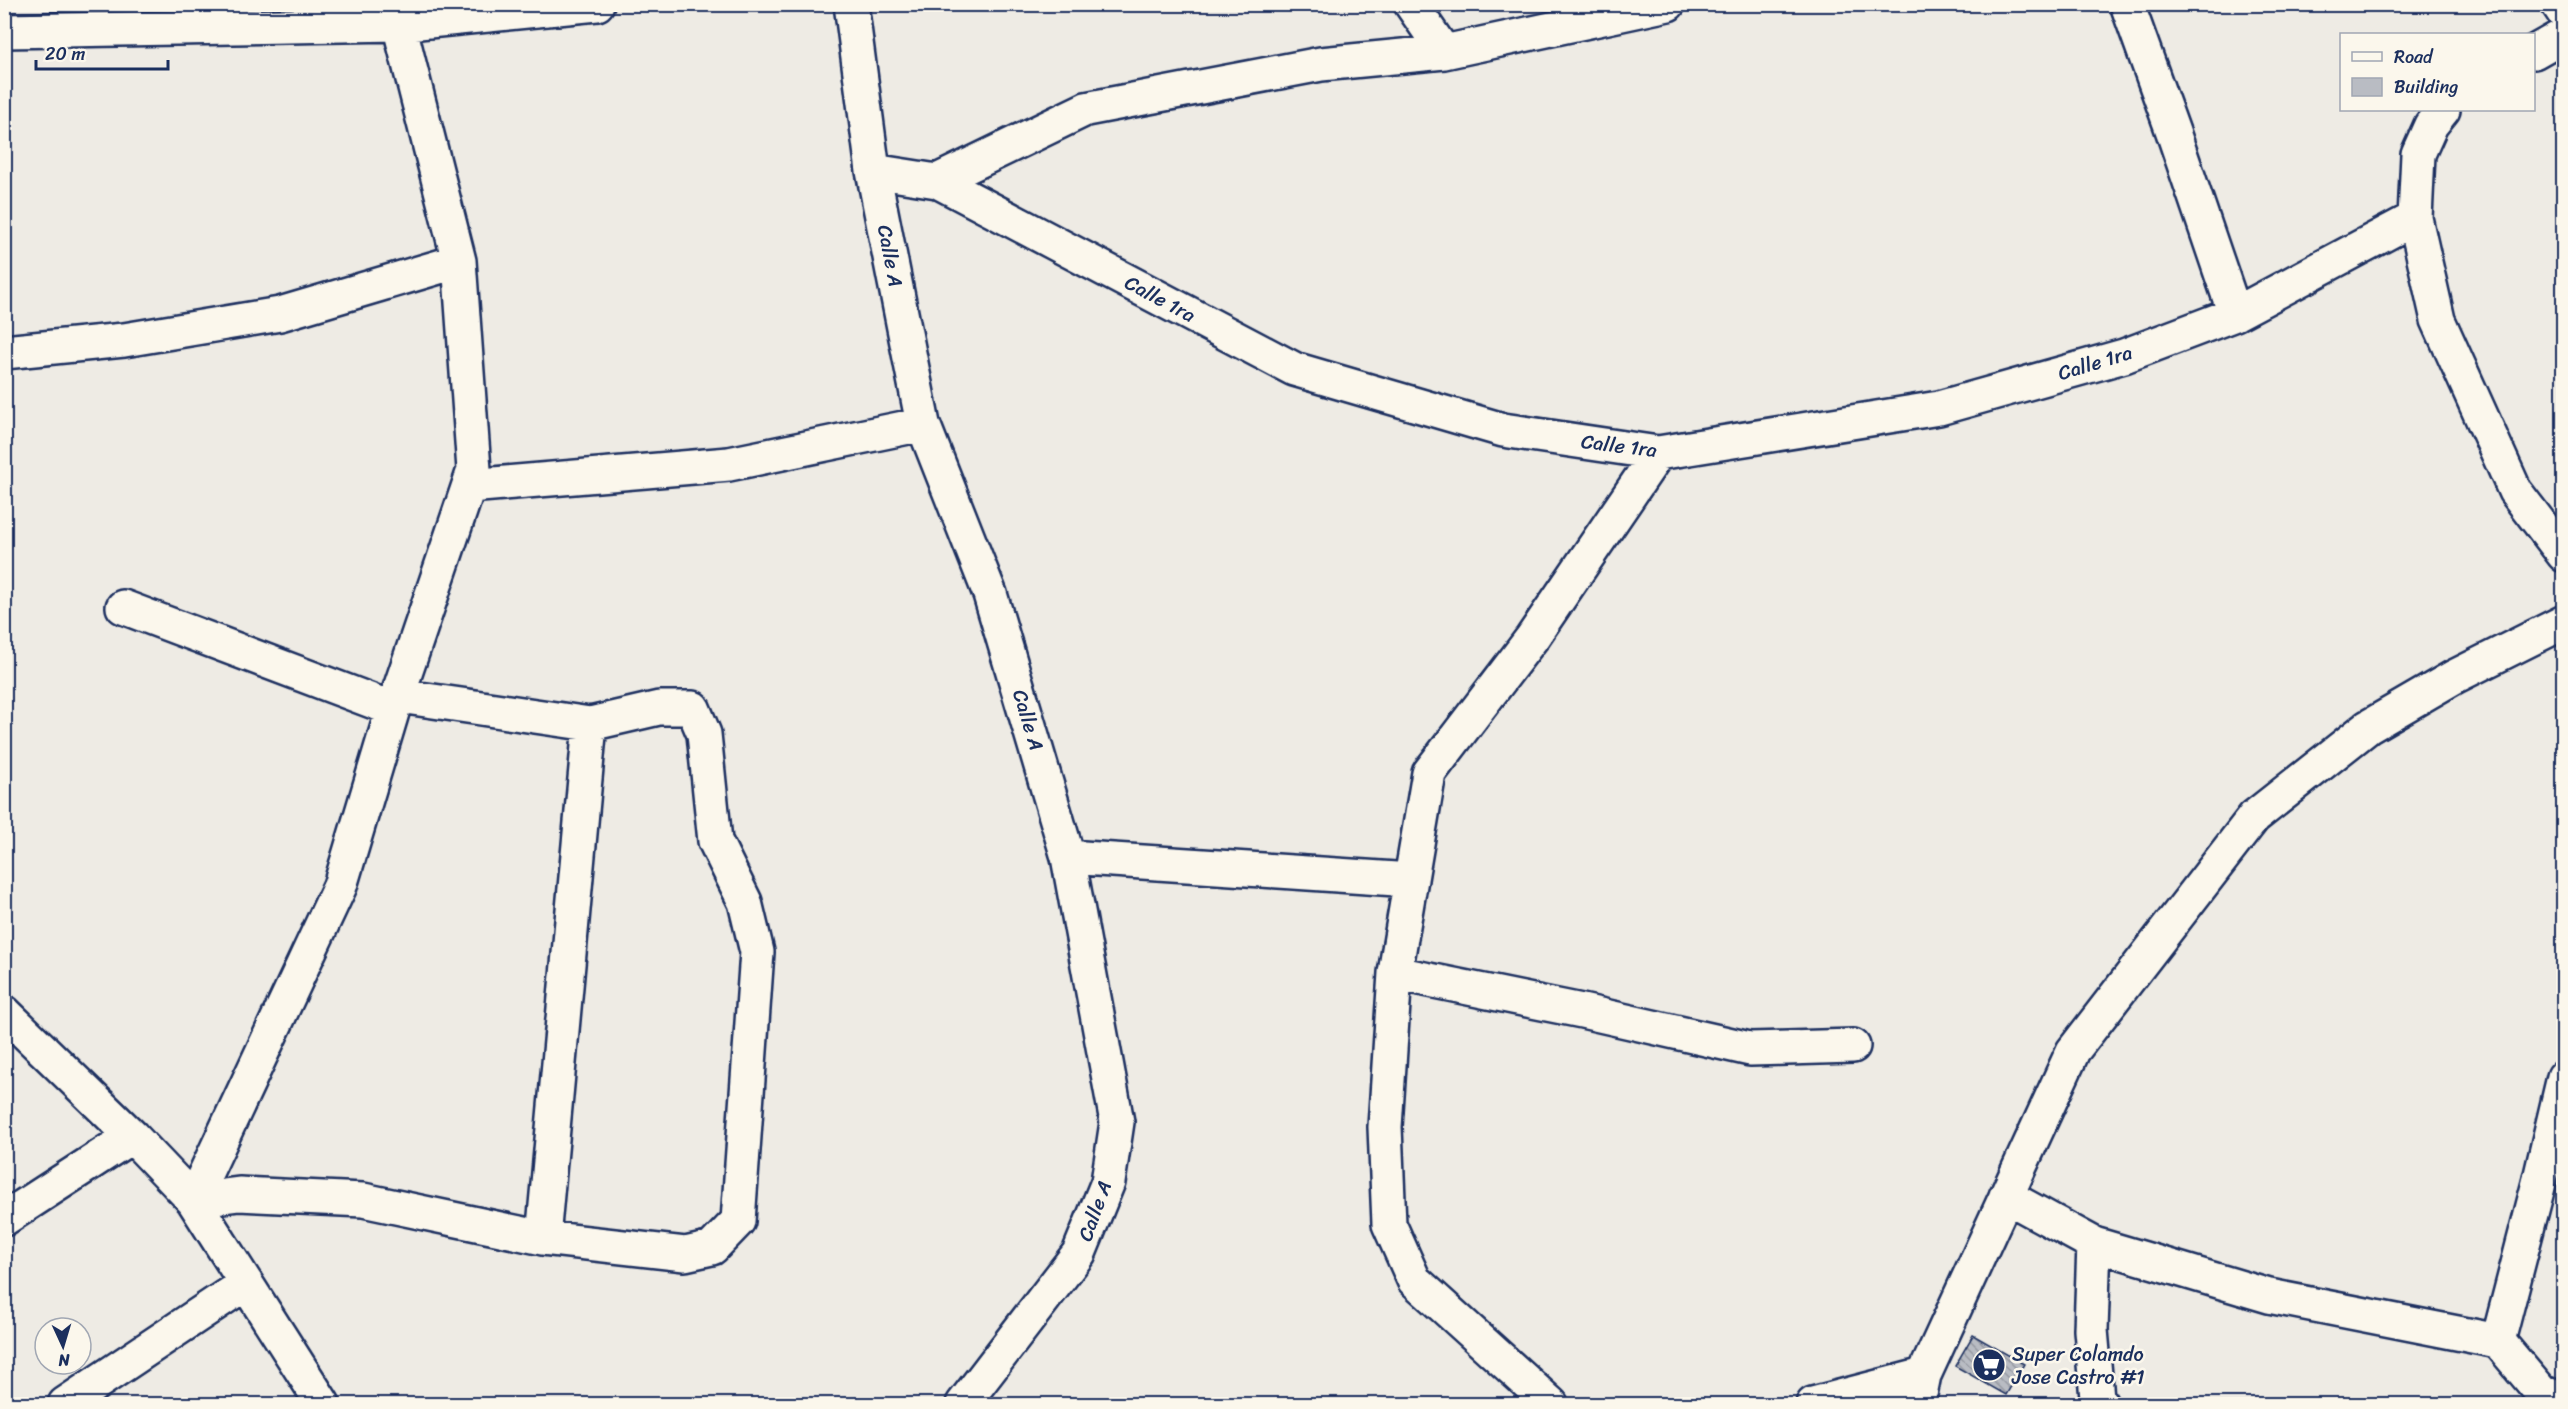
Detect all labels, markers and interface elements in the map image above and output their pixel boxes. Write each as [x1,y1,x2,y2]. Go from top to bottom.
scale bar [36,33,168,71]
legend [2340,33,2535,111]
text: 20 m [45,38,85,70]
text: Road [2394,41,2434,73]
text: Building [2394,71,2458,103]
street label: Calle A [867,222,913,290]
street label: Calle 1ra [1118,266,1202,332]
street label: Calle 1ra [2053,335,2137,391]
street label: Calle 1ra [1579,424,1659,468]
street label: Calle A [1002,685,1054,755]
street label: Calle A [1068,1176,1122,1246]
north arrow [33,1316,93,1376]
place label: Super Colamdo Jose Castro #1 [2011,1337,2144,1395]
text: N [57,1346,72,1375]
supermarket icon: Super Colamdo Jose Castro #1 [1971,1347,2007,1383]

